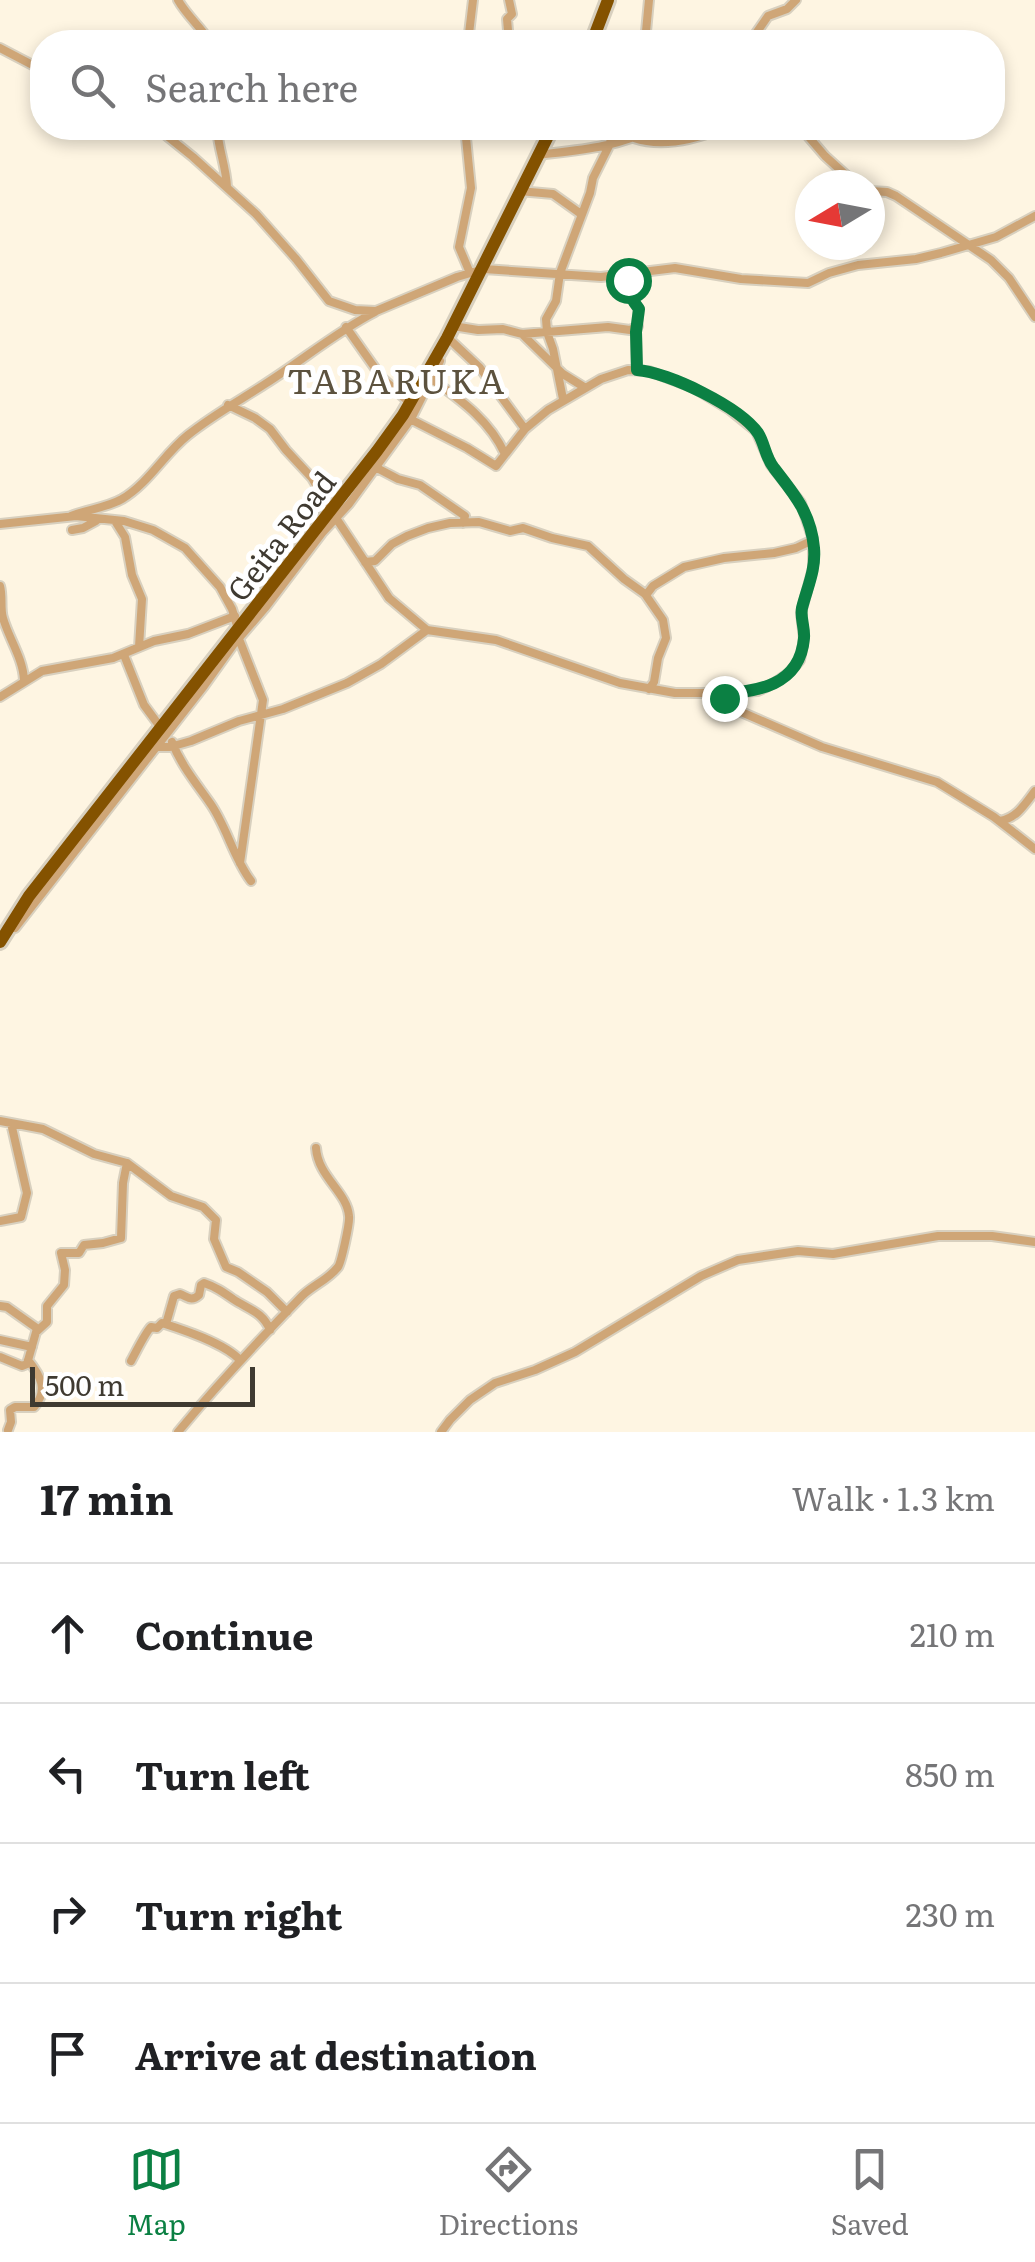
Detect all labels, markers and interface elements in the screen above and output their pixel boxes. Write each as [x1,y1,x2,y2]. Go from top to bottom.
search box [30,30,1005,140]
text: Search here [145,57,358,114]
icon: search [65,58,120,113]
north arrow [795,170,885,260]
route start [606,258,652,304]
district label: TABARUKA [287,353,507,405]
street label: Geita Road [215,461,345,609]
route end [702,676,748,722]
scale bar [30,1362,255,1406]
text: 500 m [45,1363,124,1405]
text: 17 min [40,1466,174,1528]
text: Walk · 1.3 km [792,1473,995,1521]
text: Continue [135,1605,313,1662]
icon: ahead [40,1606,95,1661]
text: 210 m [910,1609,995,1657]
text: Turn left [135,1745,310,1802]
icon: left [40,1746,95,1801]
text: 850 m [905,1749,995,1797]
text: Turn right [135,1885,342,1942]
icon: right [40,1886,95,1941]
text: 230 m [905,1889,995,1937]
text: Arrive at destination [135,2025,537,2082]
icon: arrive [40,2026,95,2081]
tab: Map [126,2142,186,2244]
tab: Directions [438,2142,578,2244]
tab: Saved [831,2142,909,2244]

